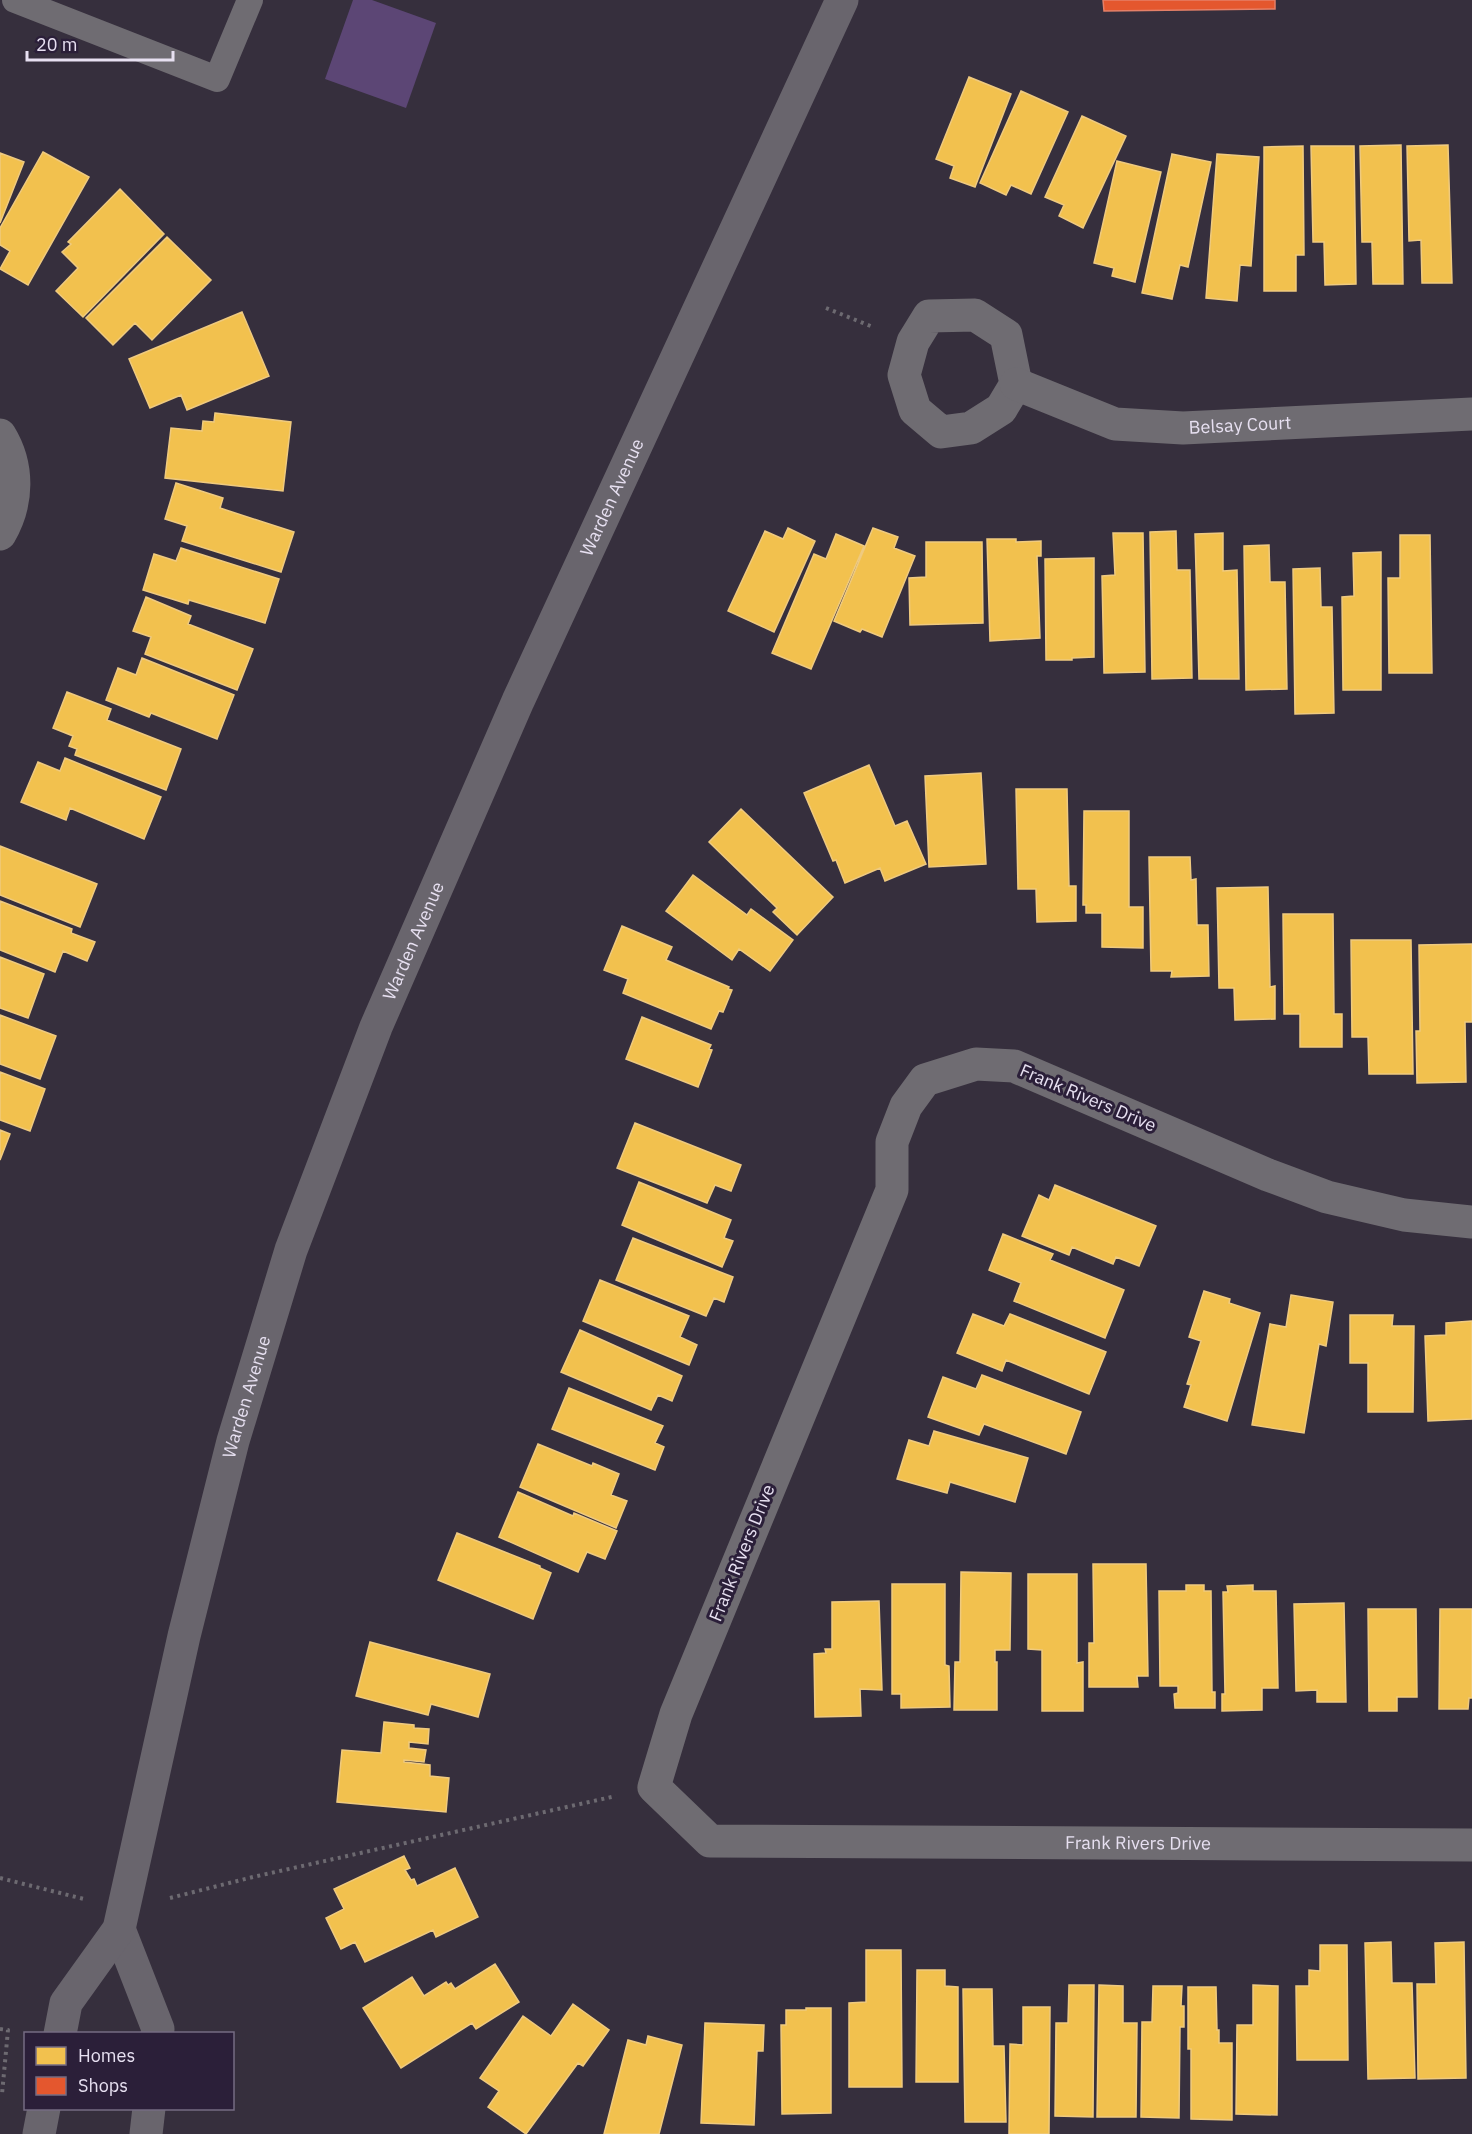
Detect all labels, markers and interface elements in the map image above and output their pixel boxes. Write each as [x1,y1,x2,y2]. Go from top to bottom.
scale bar [27,24,172,62]
text: 20 m [36,33,78,56]
street label: Belsay Court [1188,411,1292,439]
street label: Warden Avenue [575,435,649,560]
street label: Warden Avenue [377,878,449,1003]
street label: Frank Rivers Drive [1017,1058,1160,1137]
street label: Warden Avenue [217,1332,275,1460]
street label: Frank Rivers Drive [704,1481,780,1625]
street label: Frank Rivers Drive [1065,1831,1211,1855]
legend [24,2032,234,2110]
text: Homes [78,2044,135,2067]
text: Shops [78,2074,128,2097]

